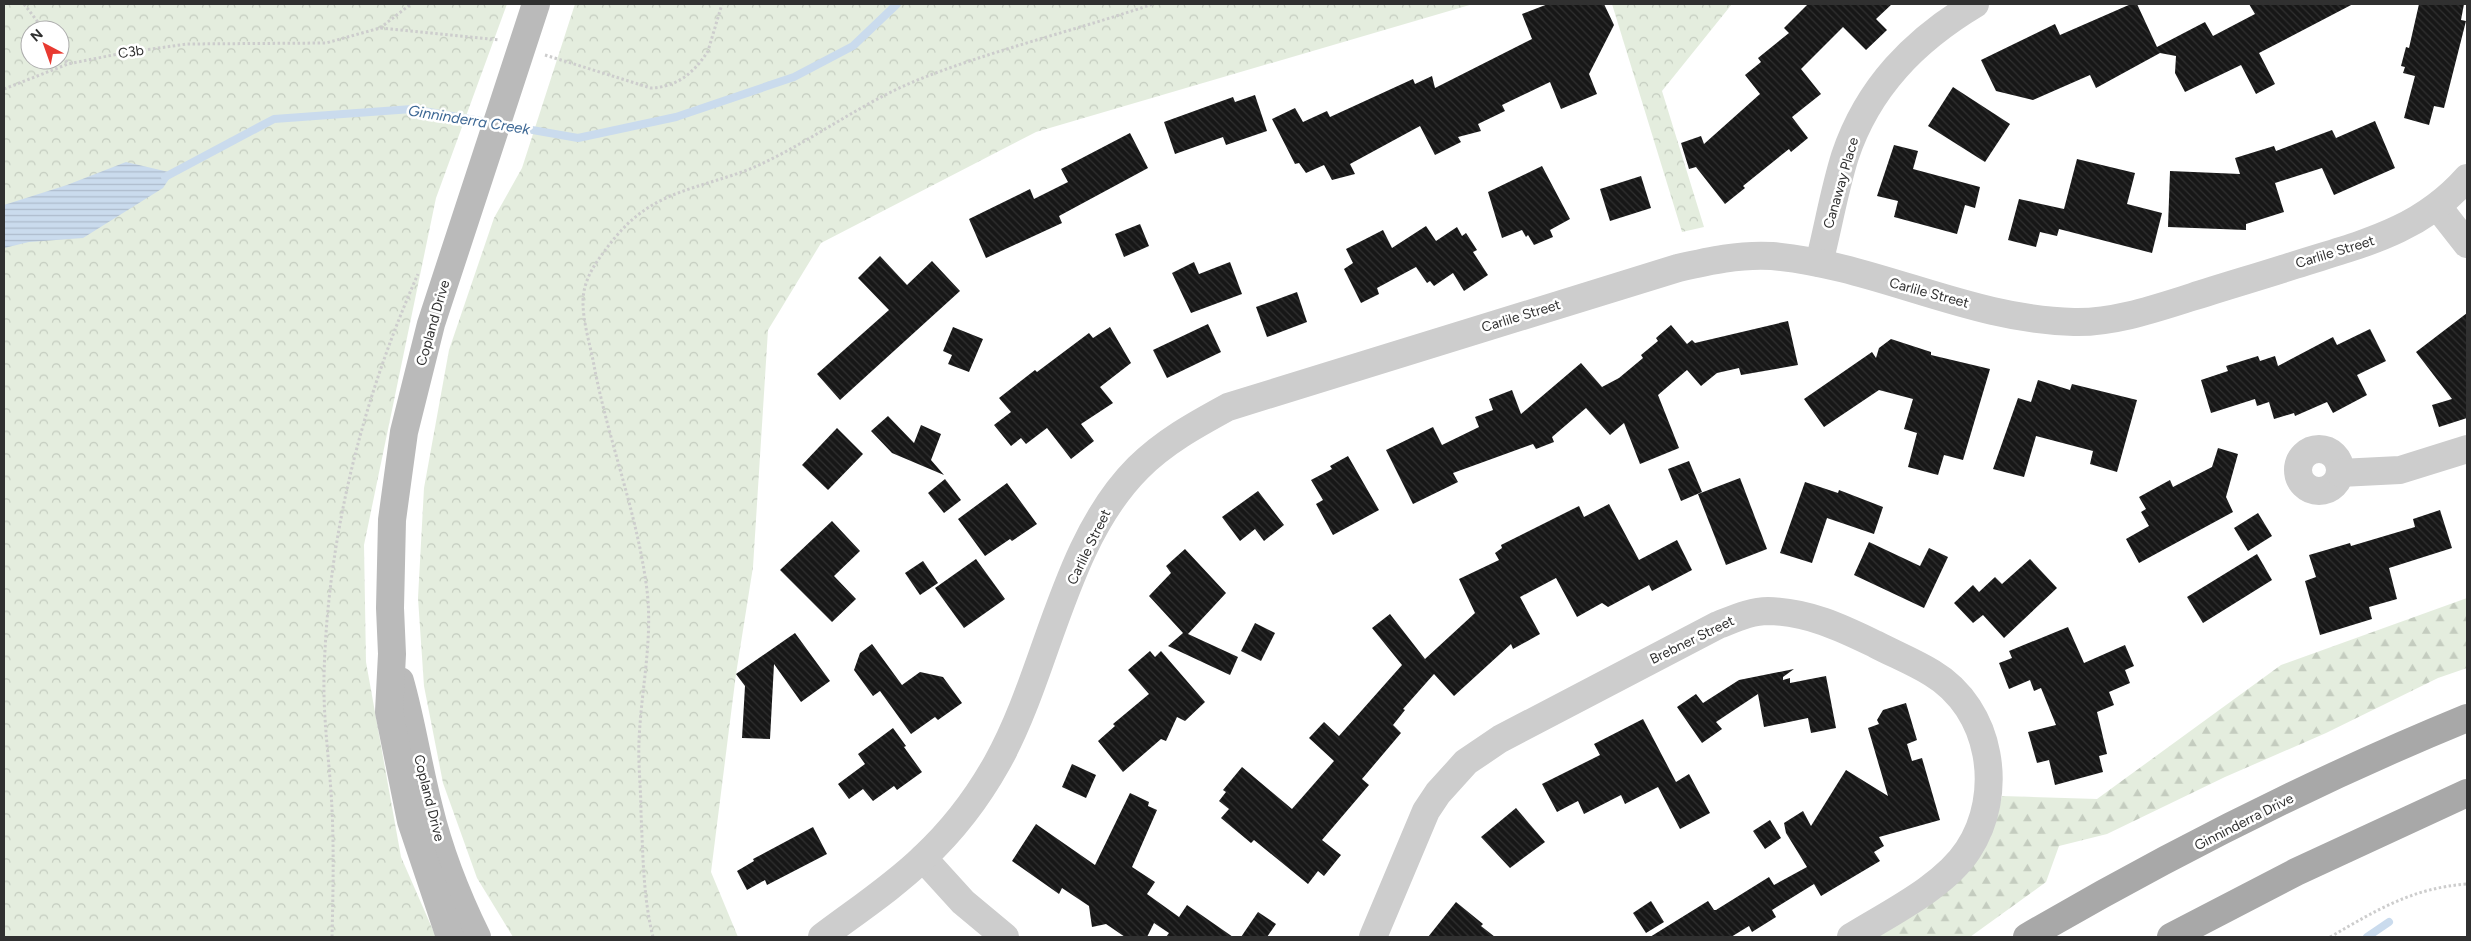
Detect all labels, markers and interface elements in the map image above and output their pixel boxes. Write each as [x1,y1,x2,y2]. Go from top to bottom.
north arrow [20,20,70,70]
text: N [27,26,46,46]
street label: C3b [117,42,145,62]
water label: Ginninderra Creek [407,102,532,139]
street label: Canaway Place [1820,135,1862,231]
street label: Carlile Street [2293,232,2377,272]
street label: Carlile Street [1887,274,1971,312]
street label: Copland Drive [413,278,453,368]
street label: Carlile Street [1479,296,1563,336]
street label: Carlile Street [1063,507,1115,587]
street label: Brebner Street [1647,612,1737,668]
street label: Copland Drive [410,753,448,843]
street label: Ginninderra Drive [2192,790,2297,854]

